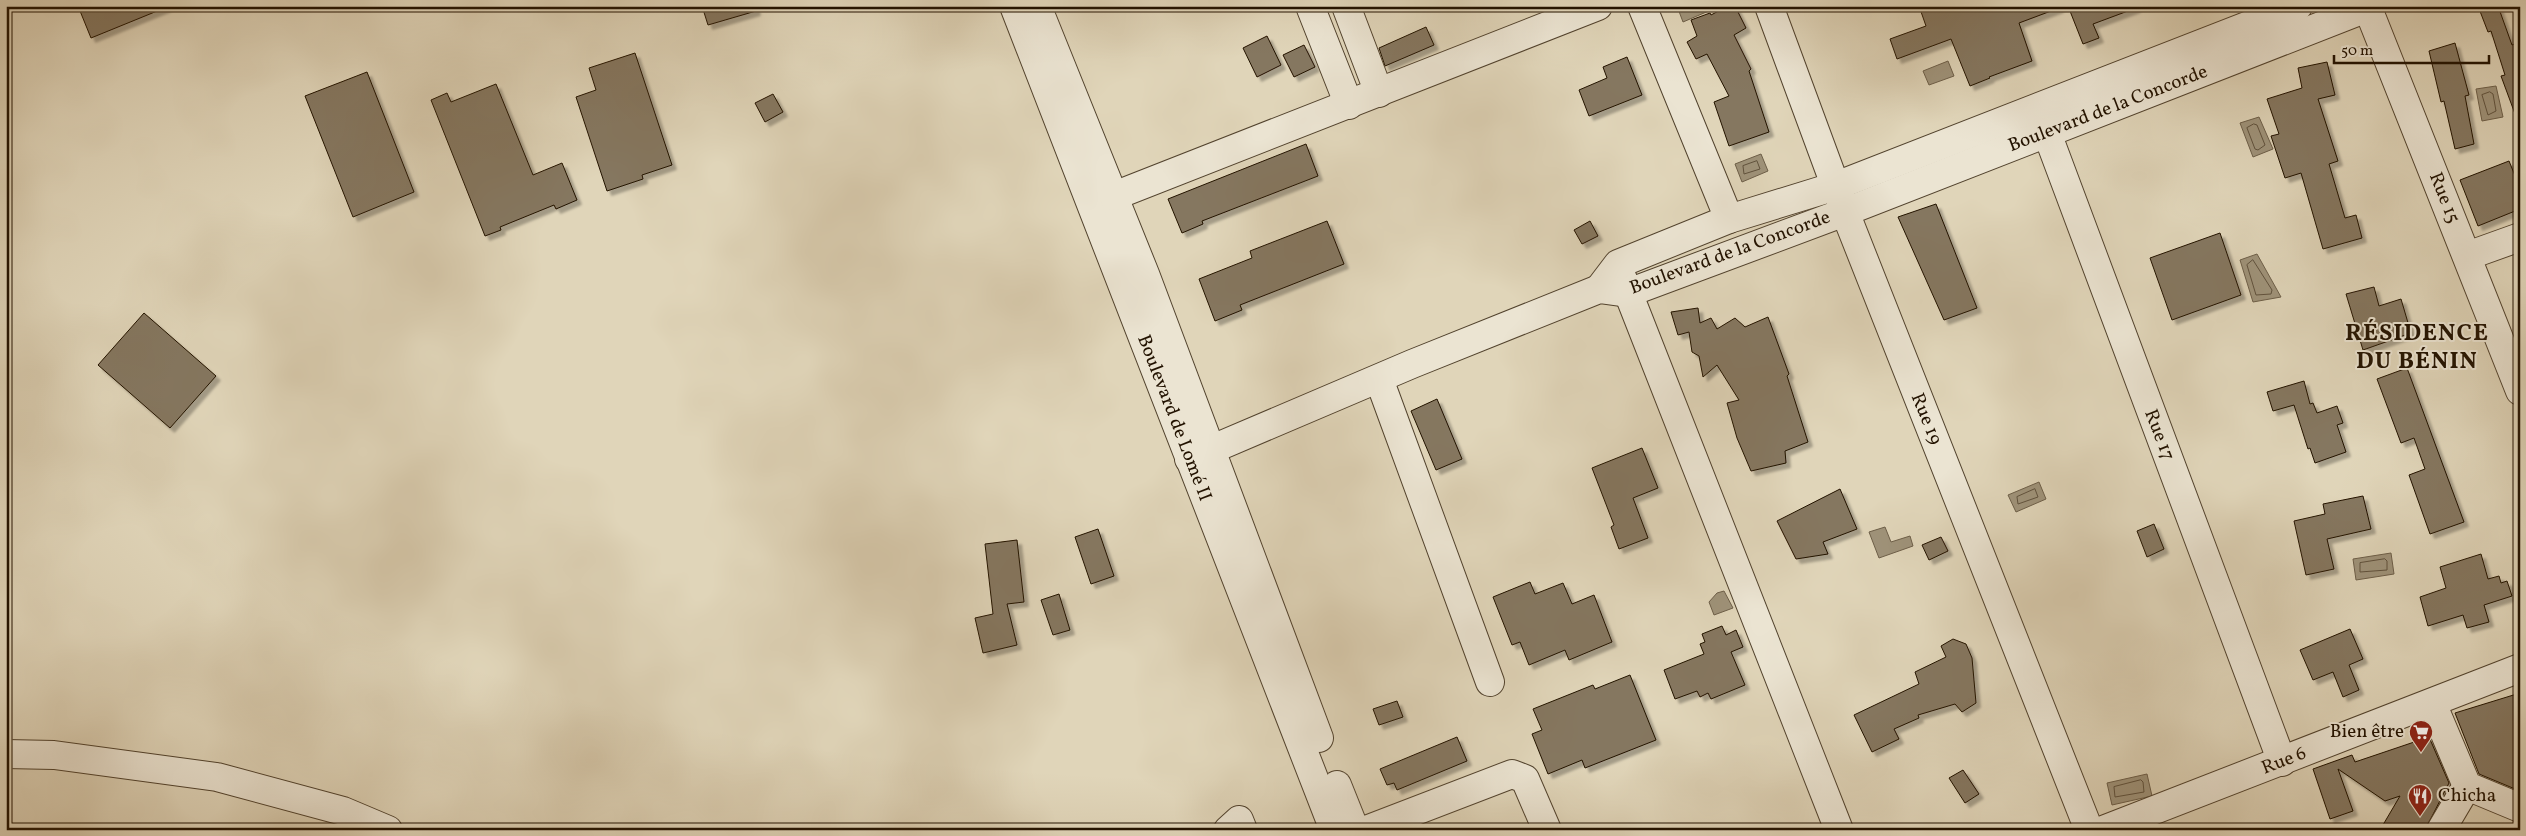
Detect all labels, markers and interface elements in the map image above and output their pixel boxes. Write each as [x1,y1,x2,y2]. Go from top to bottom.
scale bar [2334,32,2488,64]
text: 50 m [2341,41,2373,62]
street label: Boulevard de la Concorde [2004,59,2212,159]
street label: Rue 15 [2422,169,2466,227]
street label: Boulevard de la Concorde [1626,205,1834,301]
district label: RÉSIDENCE DU BÉNIN [2345,317,2489,379]
street label: Boulevard de Lomé II [1130,331,1218,505]
street label: Rue 19 [1904,389,1948,449]
street label: Rue 17 [2137,406,2181,464]
place label: Bien être [2330,719,2404,745]
supermarket icon: Bien être [2408,719,2434,753]
street label: Rue 6 [2258,741,2310,781]
restaurant icon: Chicha [2407,783,2433,817]
place label: Chicha [2438,783,2496,809]

